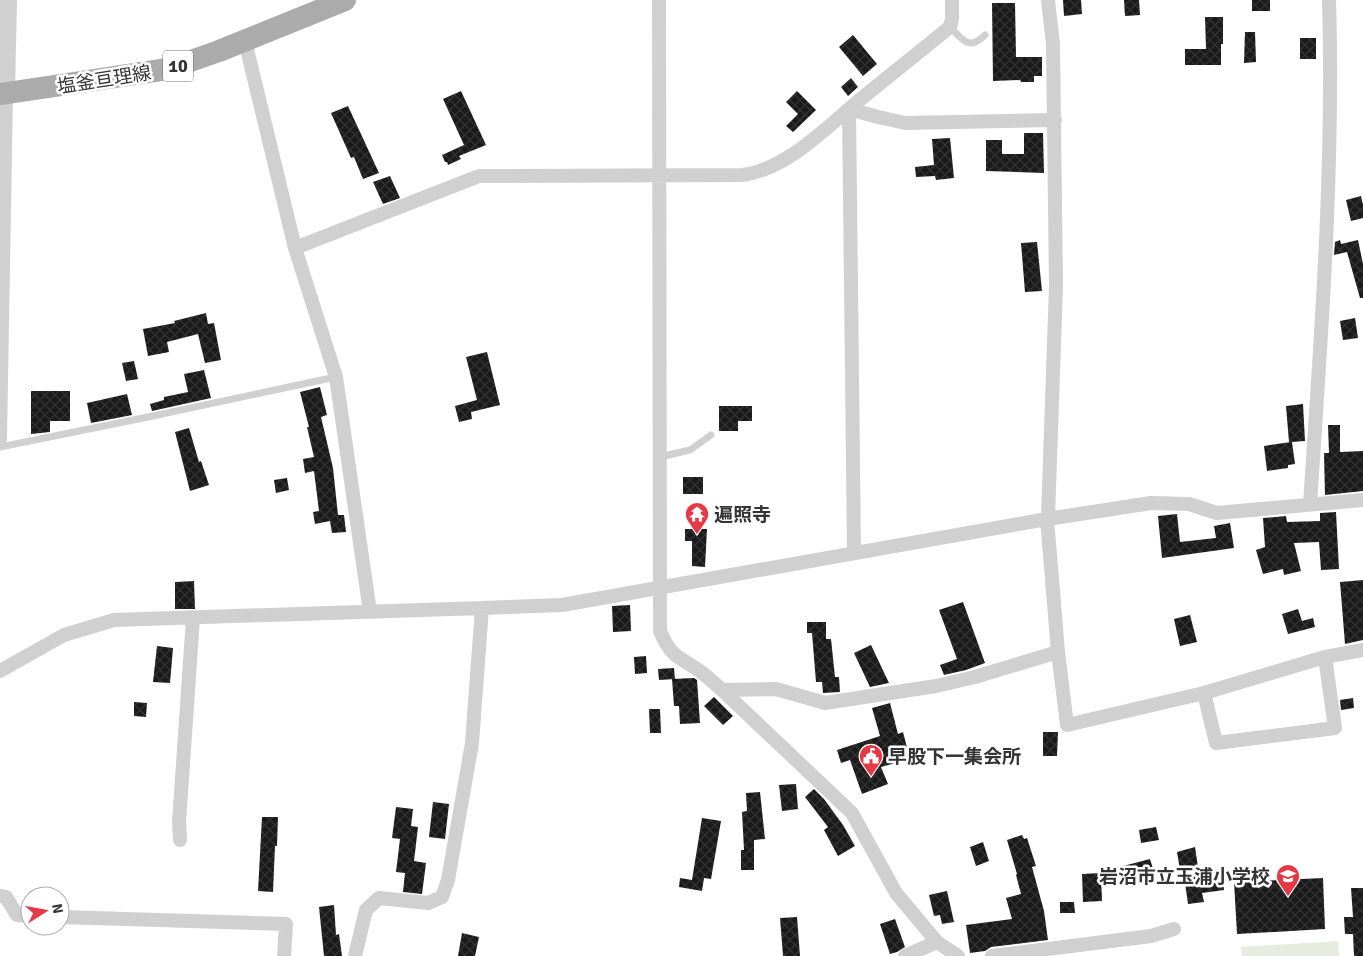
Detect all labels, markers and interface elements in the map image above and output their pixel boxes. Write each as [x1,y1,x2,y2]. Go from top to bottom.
road number: 10 [163,50,193,82]
street label: 塩釜亘理線 [55,61,153,99]
temple icon: 遍照寺 [684,501,710,535]
place label: 遍照寺 [714,503,771,527]
public building icon: 早股下一集会所 [858,743,884,777]
place label: 早股下一集会所 [888,745,1021,769]
school or university icon: 岩沼市立玉浦小学校 [1275,863,1301,897]
place label: 岩沼市立玉浦小学校 [1099,865,1270,889]
north arrow [20,886,70,936]
text: N [48,902,67,915]

